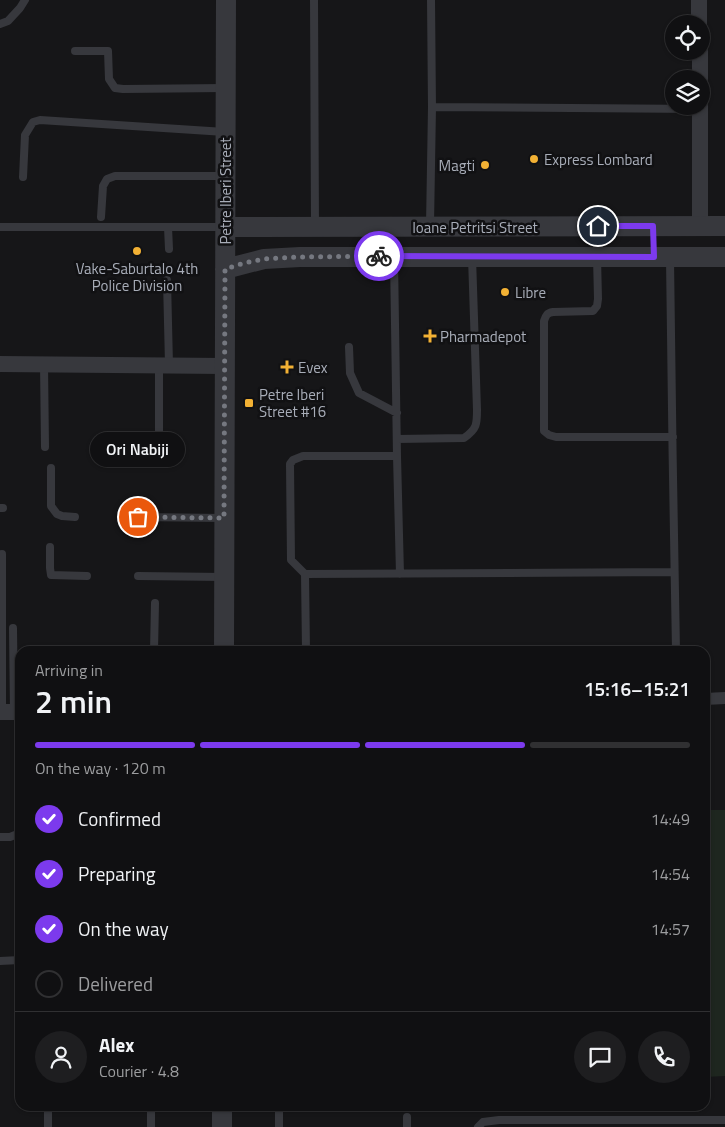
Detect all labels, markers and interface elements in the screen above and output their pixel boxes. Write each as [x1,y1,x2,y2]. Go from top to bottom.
map controls [665,15,710,115]
button: locate [665,15,710,60]
button: layers [665,70,710,115]
street label: Petre Iberi Street [214,137,237,245]
place label: Express Lombard [544,148,653,171]
marker: Express Lombard [528,153,540,165]
place label: Magti [439,154,475,177]
marker: Magti [479,159,491,171]
pin [577,205,619,247]
icon: home [584,212,612,240]
street label: Ioane Petritsi Street [412,216,539,239]
courier [354,231,404,281]
icon: bike [365,242,393,270]
marker: Vake-Saburtalo 4th Police Division [131,245,143,257]
place label: Vake-Saburtalo 4th Police Division [76,257,198,297]
place label: Libre [515,281,546,304]
marker: Libre [499,286,511,298]
place label: Pharmadepot [440,325,527,348]
marker: Pharmadepot [424,330,436,342]
place label: Evex [298,356,328,379]
marker: Evex [280,360,294,374]
place label: Petre Iberi Street #16 [259,383,326,423]
marker: Petre Iberi Street #16 [243,397,255,409]
callout: Ori Nabiji [90,432,186,467]
text: Ori Nabiji [106,437,169,461]
pin [117,496,159,538]
icon: bag [124,503,152,531]
text: Arriving in [35,658,103,682]
text: 15:16–15:21 [584,674,690,703]
text: 2 min [35,677,112,725]
text: On the way · 120 m [35,756,166,780]
text: Confirmed [78,804,161,833]
icon: check [35,805,63,833]
text: 14:49 [651,807,690,831]
text: Preparing [78,859,155,888]
icon: check [35,860,63,888]
text: 14:54 [651,862,690,886]
text: On the way [78,914,169,943]
icon: check [35,915,63,943]
text: 14:57 [651,917,690,941]
text: Delivered [78,969,153,998]
text: Alex [99,1030,134,1059]
button: person [35,1031,87,1083]
button: chat [574,1031,626,1083]
button: phone [638,1031,690,1083]
text: Courier · 4.8 [99,1059,179,1083]

